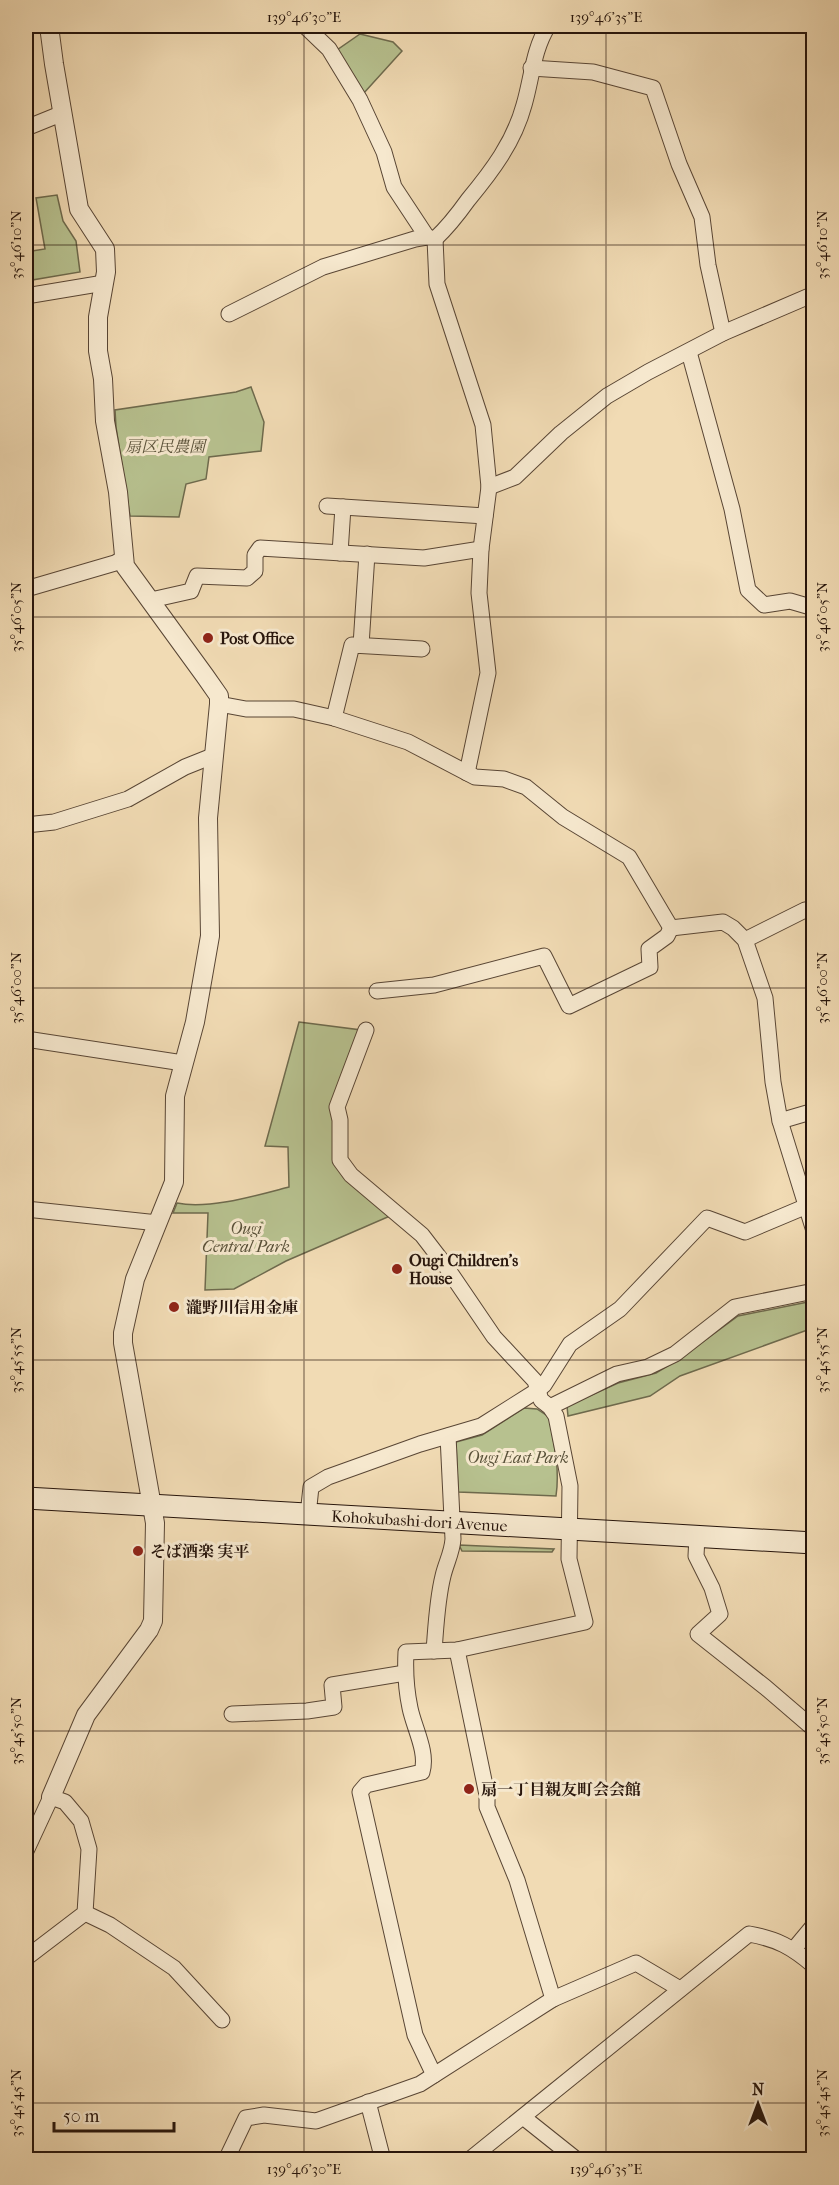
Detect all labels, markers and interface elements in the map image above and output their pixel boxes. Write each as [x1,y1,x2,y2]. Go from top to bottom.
text: 139°46'30"E [267,8,341,26]
text: 139°46'35"E [570,8,642,26]
text: 35°46'10"N [7,210,25,280]
text: 35°46'10"N [813,210,831,280]
park label: 扇区民農園 [125,437,208,456]
text: 35°46'05"N [7,581,25,652]
text: 35°46'05"N [813,581,831,652]
place label: Post Office [220,629,294,648]
marker: Post Office [201,631,215,645]
text: 35°46'00"N [7,951,25,1024]
text: 35°46'00"N [813,951,831,1024]
park label: Ougi Central Park [202,1219,290,1256]
place label: Ougi Children's House [409,1251,518,1288]
marker: Ougi Children's House [390,1262,404,1276]
place label: 瀧野川信用金庫 [186,1298,298,1317]
marker: 瀧野川信用金庫 [167,1300,181,1314]
text: 35°45'55"N [7,1326,25,1393]
text: 35°45'55"N [813,1326,831,1393]
park label: Ougi East Park [467,1448,569,1467]
street label: Kohokubashi-dori Avenue [331,1506,508,1535]
place label: そば酒楽 実平 [150,1542,249,1561]
marker: そば酒楽 実平 [131,1544,145,1558]
text: 35°45'50"N [7,1696,25,1765]
text: 35°45'50"N [813,1696,831,1765]
place label: 扇一丁目親友町会会館 [481,1780,641,1799]
marker: 扇一丁目親友町会会館 [462,1782,476,1796]
text: 35°45'45"N [7,2068,25,2137]
text: 35°45'45"N [813,2068,831,2137]
north arrow [728,2074,788,2134]
text: N [752,2080,765,2099]
scale bar [54,2095,174,2133]
text: 50 m [63,2106,100,2127]
text: 139°46'30"E [267,2160,341,2178]
text: 139°46'35"E [570,2160,642,2178]

